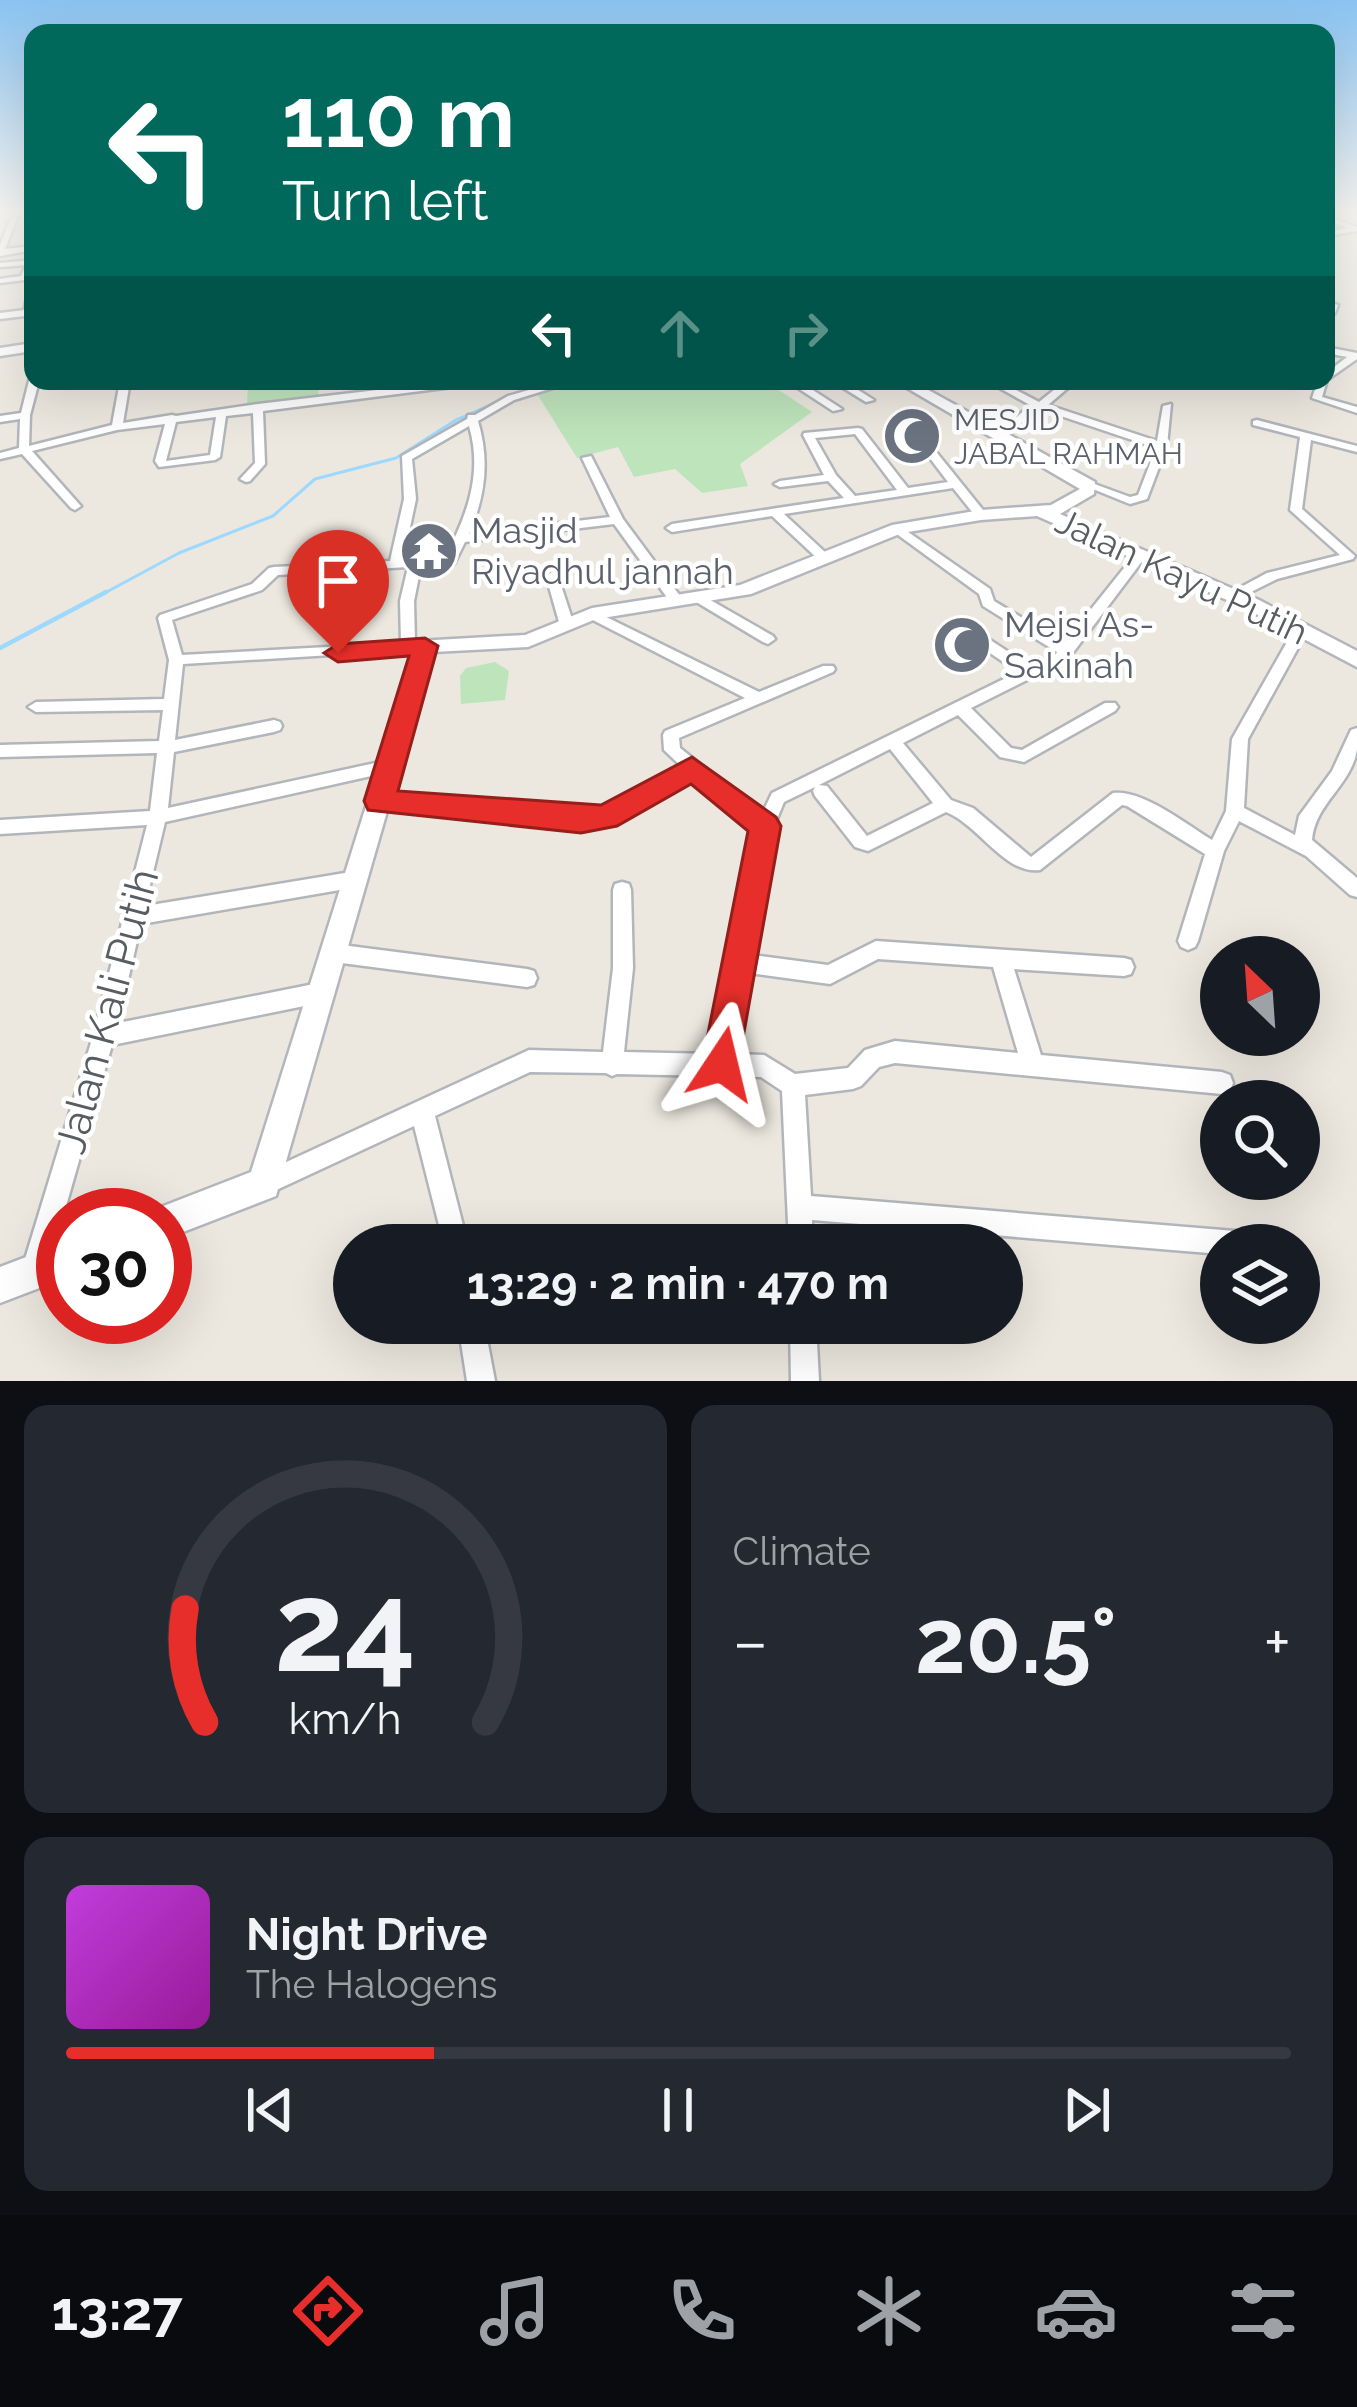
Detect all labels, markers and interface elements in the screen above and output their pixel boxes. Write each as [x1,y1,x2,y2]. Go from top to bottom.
text: 110 m [282,68,515,167]
icon: left [84,72,240,228]
text: Turn left [282,169,489,233]
icon: left [521,300,587,366]
icon: ahead [647,300,713,366]
icon: right [773,300,839,366]
place label: MESJID JABAL RAHMAH [954,402,1183,471]
mosque icon: MESJID JABAL RAHMAH [881,405,943,467]
street label: Jalan Kayu Putih [1049,499,1315,653]
place label: Masjid Riyadhul jannah [471,509,734,592]
temple icon: Masjid Riyadhul jannah [398,520,460,582]
pin [287,530,389,653]
icon: arrive [305,548,371,614]
place label: Mejsi As- Sakinah [1004,603,1154,686]
mosque icon: Mejsi As- Sakinah [931,614,993,676]
street label: Jalan Kali Putih [46,864,168,1158]
north arrow [1200,936,1320,1056]
map controls [1200,936,1320,1344]
position arrow [659,1001,785,1127]
button: search [1200,1080,1320,1200]
speed limit sign: 30 [36,1188,192,1344]
button: layers [1200,1224,1320,1344]
text: 13:29 · 2 min · 470 m [467,1257,889,1310]
text: Climate [733,1528,871,1574]
text: 24 [274,1554,416,1700]
text: 20.5° [915,1588,1117,1694]
text: − [733,1603,768,1680]
text: + [1264,1603,1291,1680]
text: km/h [289,1694,402,1744]
text: Night Drive [246,1908,487,1961]
text: The Halogens [246,1961,498,2007]
icon: previous [237,2077,303,2143]
icon: pause [645,2077,711,2143]
icon: next [1054,2077,1120,2143]
icon: directions [286,2269,370,2353]
icon: music [473,2269,557,2353]
icon: phone [660,2269,744,2353]
icon: climate [847,2269,931,2353]
icon: car [1034,2269,1118,2353]
icon: filters [1221,2269,1305,2353]
text: 13:27 [52,2279,182,2343]

